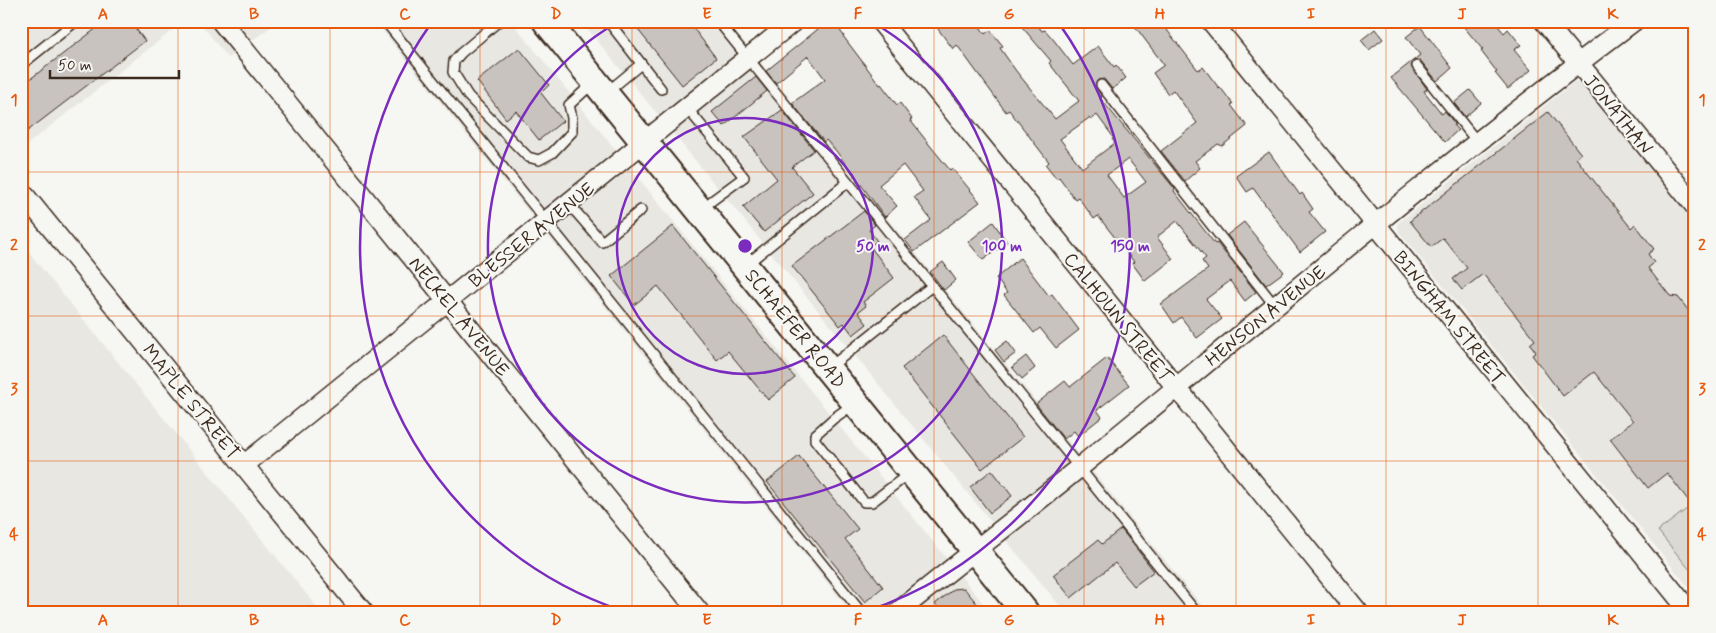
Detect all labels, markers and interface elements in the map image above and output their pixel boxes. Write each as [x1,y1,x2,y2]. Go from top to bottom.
text: A [98,4,108,25]
text: B [249,4,259,25]
text: C [399,4,411,25]
text: D [550,4,562,25]
text: E [702,4,712,25]
text: F [854,4,863,25]
text: G [1004,4,1015,25]
text: H [1155,4,1166,25]
text: I [1307,4,1316,25]
text: J [1457,4,1467,25]
text: K [1607,4,1619,25]
scale bar [50,48,179,80]
text: 50 m [58,56,92,76]
street label: JONATHAN [1578,69,1658,160]
text: 1 [10,90,18,111]
text: 1 [1698,90,1706,111]
street label: BLESSER AVENUE [464,176,600,294]
text: 2 [10,235,18,256]
text: 2 [1698,235,1706,256]
centre of rings [736,237,754,255]
text: 50 m [856,237,890,257]
text: 100 m [982,237,1022,257]
text: 150 m [1110,237,1150,257]
street label: BINGHAM STREET [1387,246,1510,390]
street label: CALHOUN STREET [1057,247,1179,389]
street label: NECKEL AVENUE [403,252,515,382]
street label: HENSON AVENUE [1200,260,1331,373]
street label: SCHAEFER ROAD [739,264,851,394]
street label: MAPLE STREET [136,339,245,465]
text: 3 [10,379,18,400]
text: 3 [1698,379,1706,400]
text: 4 [9,524,19,545]
text: 4 [1697,524,1707,545]
text: A [98,610,108,631]
text: B [249,610,259,631]
text: C [399,610,411,631]
text: D [550,610,562,631]
text: E [702,610,712,631]
text: F [854,610,863,631]
text: G [1004,610,1015,631]
text: H [1155,610,1166,631]
text: I [1307,610,1316,631]
text: J [1457,610,1467,631]
text: K [1607,610,1619,631]

